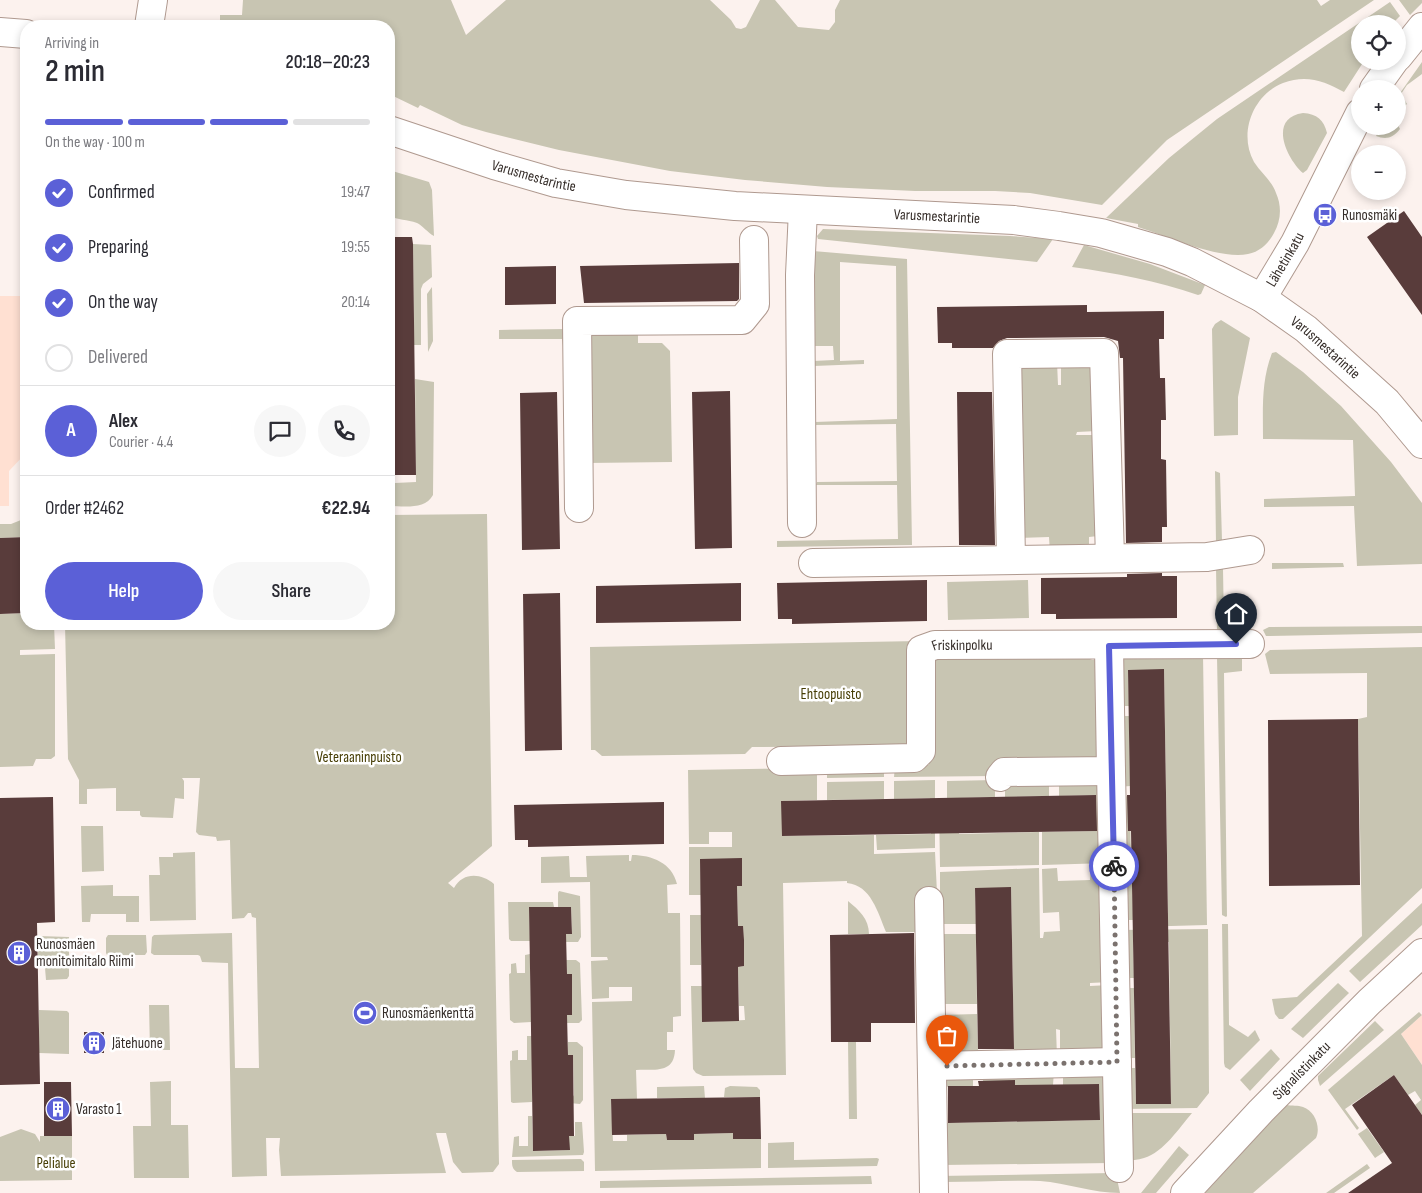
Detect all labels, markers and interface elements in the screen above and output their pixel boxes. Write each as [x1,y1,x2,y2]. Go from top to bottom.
map controls [1351,15,1406,200]
button: locate [1351,15,1406,70]
text: Arriving in [45,34,99,53]
text: 20:18–20:23 [286,51,370,74]
text: 2 min [45,52,105,91]
button: + [1351,80,1406,135]
text: On the way · 100 m [45,133,145,152]
button: − [1351,145,1406,200]
street label: Varusmestarintie [489,156,577,196]
icon: check [45,179,73,207]
text: Confirmed [88,181,155,204]
text: 19:47 [341,183,370,202]
bus stop icon: Runosmäki [1312,202,1338,228]
street label: Varusmestarintie [893,205,981,228]
place label: Runosmäki [1342,206,1397,225]
street label: Lähetinkatu [1262,229,1309,290]
icon: check [45,234,73,262]
text: Preparing [88,236,149,259]
text: 19:55 [341,238,370,257]
icon: check [45,289,73,317]
text: On the way [88,291,158,314]
text: 20:14 [341,293,370,312]
street label: Varusmestarintie [1287,312,1364,383]
text: Delivered [88,346,148,369]
button: chat [254,405,306,457]
button: phone [318,405,370,457]
text: Alex [109,410,138,433]
text: A [66,419,76,442]
text: Courier · 4.4 [109,433,173,452]
text: Order #2462 [45,497,124,520]
text: €22.94 [321,497,370,520]
button: Help [45,562,203,620]
button: Share [213,562,370,620]
pin [1215,593,1257,644]
icon: home [1222,600,1250,628]
street label: Friskinpolku [929,636,992,655]
park label: Ehtoopuisto [801,685,861,704]
park label: Veteraaninpuisto [316,748,402,767]
courier [1089,841,1139,891]
icon: bike [1100,852,1128,880]
place label: Runosmäen monitoimitalo Riimi [36,935,134,971]
building icon: Runosmäen monitoimitalo Riimi [6,940,32,966]
sports icon: Runosmäenkenttä [352,1000,378,1026]
place label: Runosmäenkenttä [382,1004,474,1023]
pin [926,1015,968,1066]
icon: bag [933,1022,961,1050]
building icon: Jätehuone [81,1030,107,1056]
place label: Jätehuone [111,1034,163,1053]
street label: Signalistinkatu [1269,1037,1335,1104]
building icon: Varasto 1 [45,1096,71,1122]
place label: Varasto 1 [76,1100,122,1119]
park label: Pelialue [36,1154,76,1173]

